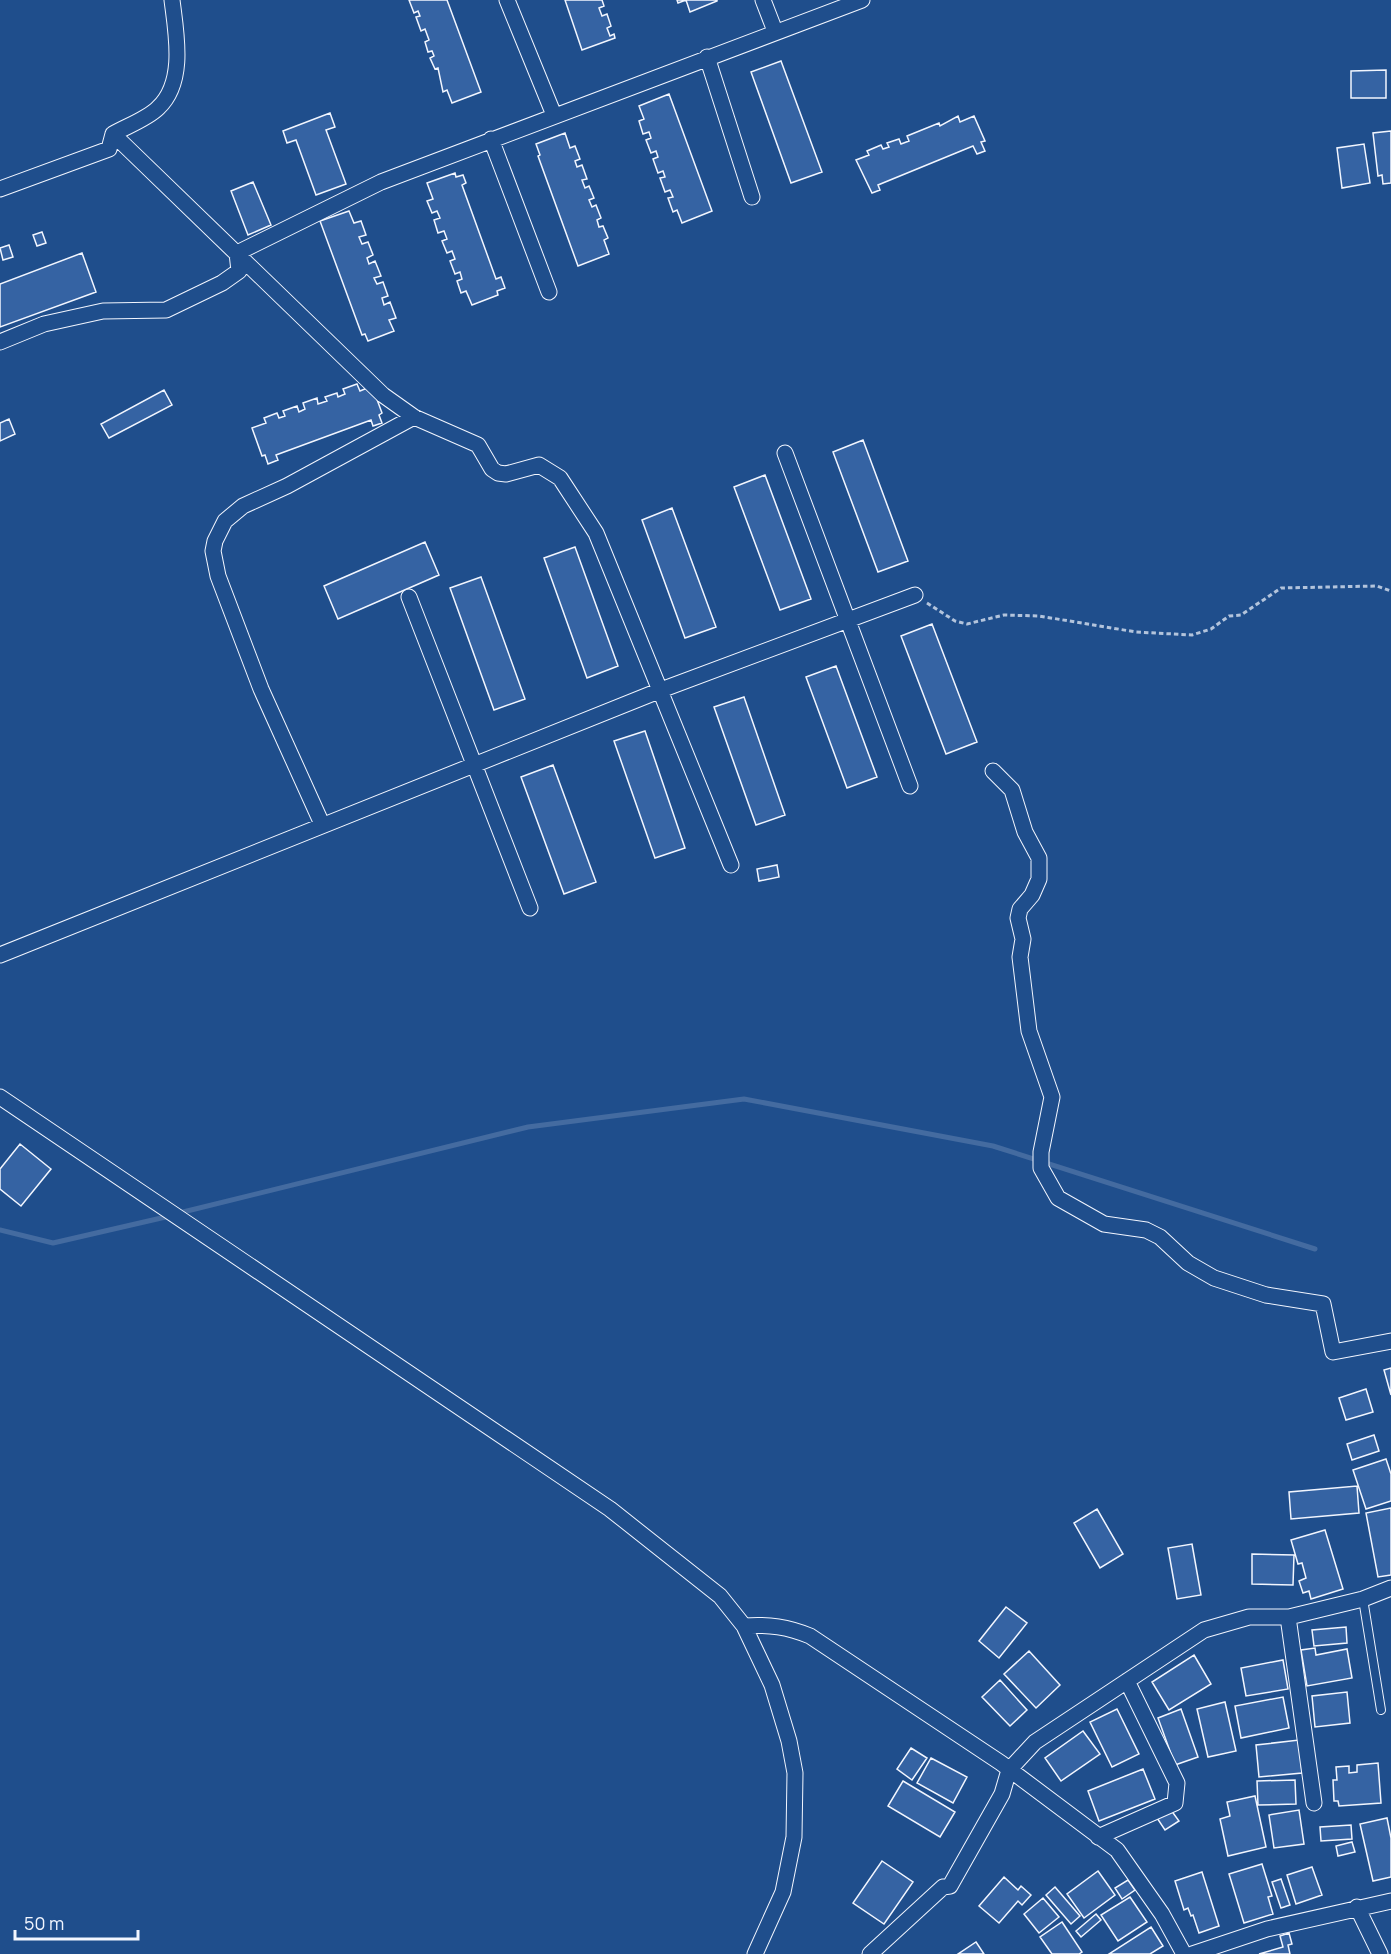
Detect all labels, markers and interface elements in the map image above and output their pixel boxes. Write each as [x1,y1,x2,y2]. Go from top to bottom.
scale bar [15,1903,138,1941]
text: 50 m [24,1911,64,1935]

